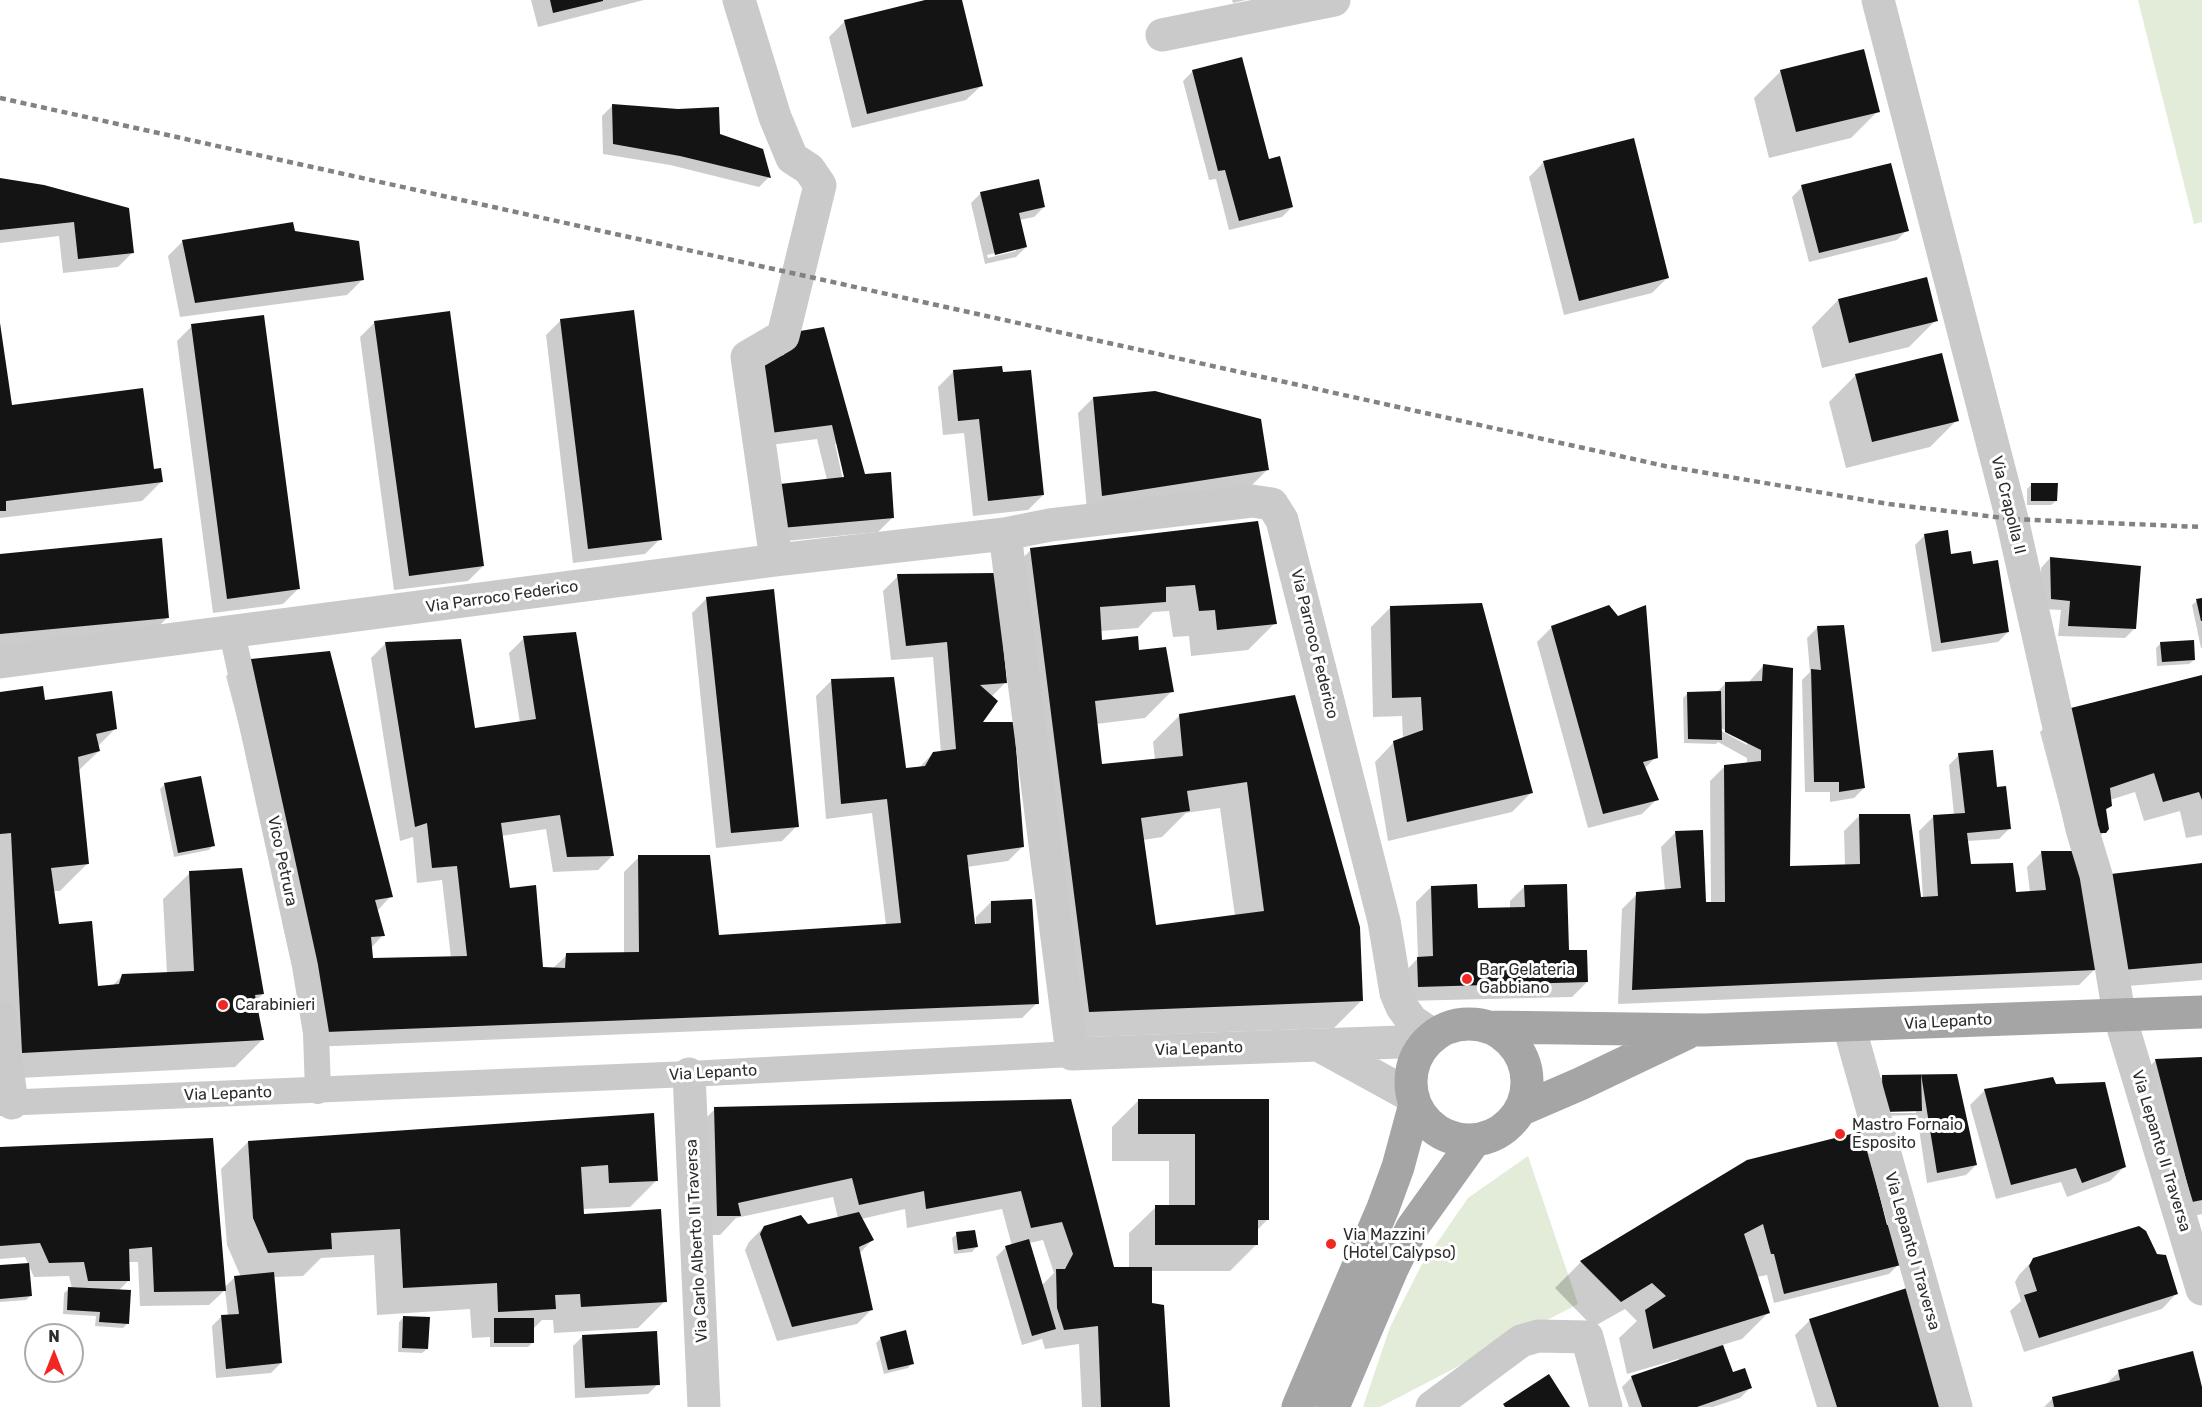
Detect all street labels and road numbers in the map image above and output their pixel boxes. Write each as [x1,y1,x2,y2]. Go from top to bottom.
street label: Via Crapolla II [1987,454,2029,556]
street label: Via Parroco Federico [1286,567,1342,721]
street label: Via Parroco Federico [425,577,579,617]
street label: Vico Petrura [263,814,301,908]
street label: Via Lepanto [1903,1010,1993,1034]
street label: Via Lepanto [1155,1038,1243,1060]
street label: Via Lepanto [668,1061,758,1085]
street label: Via Lepanto II Traversa [2127,1068,2195,1234]
street label: Via Lepanto [184,1083,272,1105]
street label: Via Carlo Alberto II Traversa [682,1139,712,1343]
street label: Via Lepanto I Traversa [1880,1170,1944,1332]

